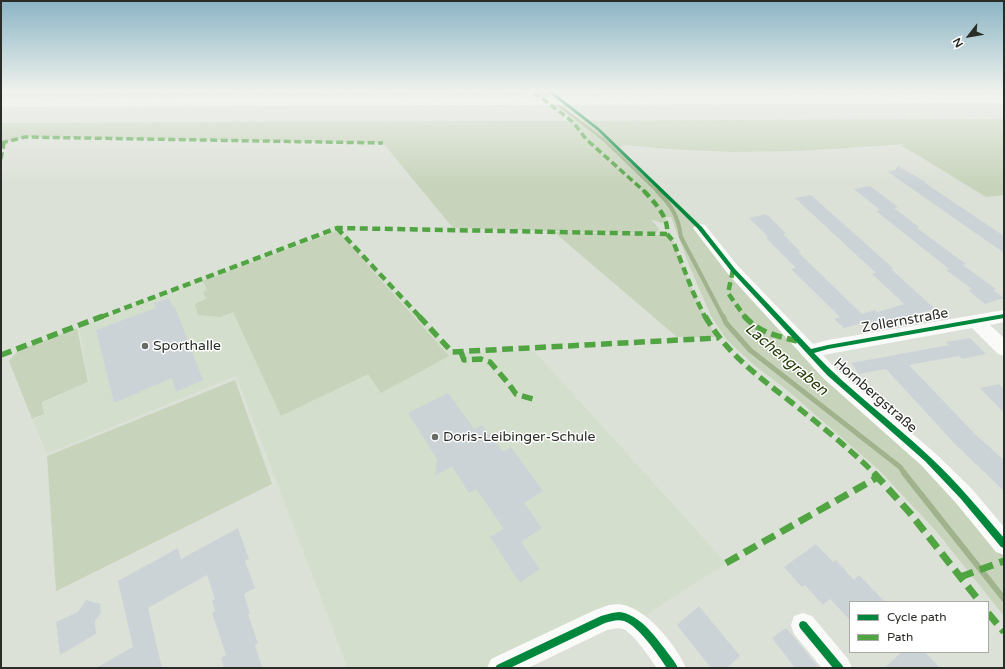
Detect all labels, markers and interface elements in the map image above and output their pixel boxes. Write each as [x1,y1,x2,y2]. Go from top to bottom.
north arrow [949,16,989,56]
text: N [950,35,966,50]
street label: Zollernstraße [860,305,950,337]
water label: Lachengraben [741,320,831,400]
place label: Sporthalle [153,338,221,354]
marker: Sporthalle [140,341,150,351]
street label: Hornbergstraße [830,355,920,437]
place label: Doris-Leibinger-Schule [443,429,595,445]
marker: Doris-Leibinger-Schule [430,432,440,442]
legend [849,601,989,653]
text: Cycle path [887,610,946,624]
text: Path [887,630,913,644]

